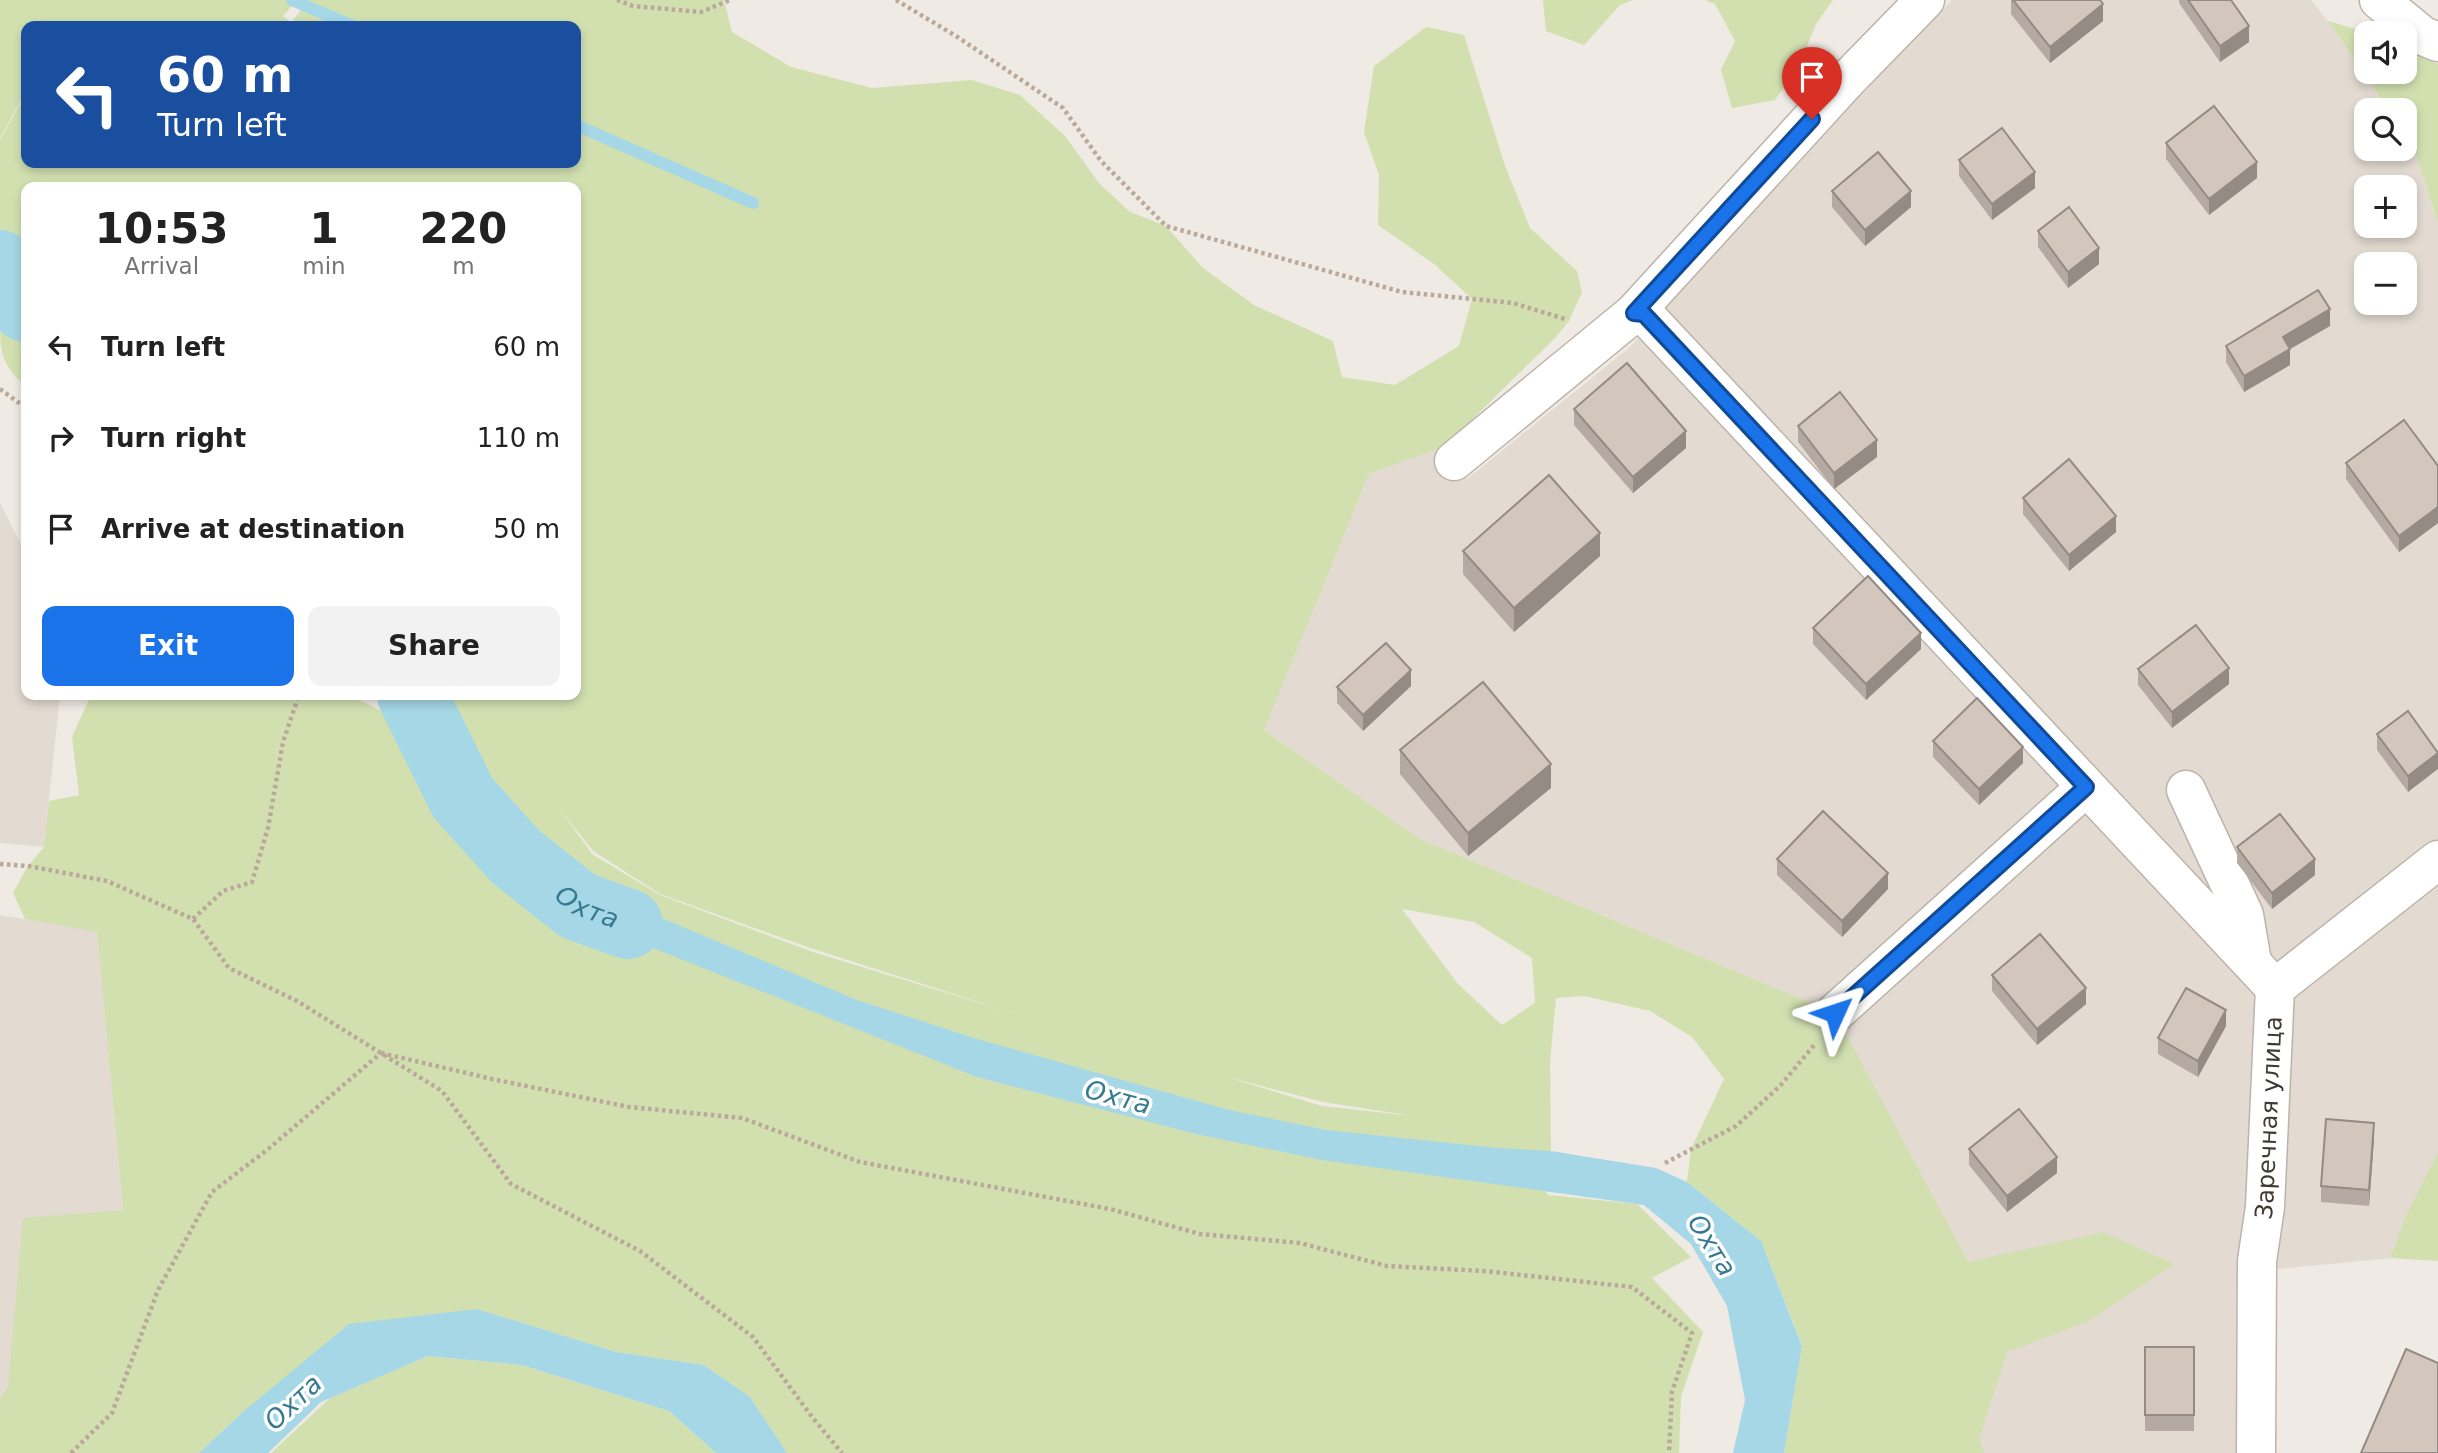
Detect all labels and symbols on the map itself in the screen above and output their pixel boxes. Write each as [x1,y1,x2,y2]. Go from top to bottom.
pin [1782,47,1842,119]
water label: Охта [549,879,623,934]
position arrow [1798,976,1872,1050]
street label: Заречная улица [2249,1016,2288,1221]
water label: Охта [1082,1074,1154,1120]
water label: Охта [1682,1209,1742,1281]
water label: Охта [258,1368,328,1436]

